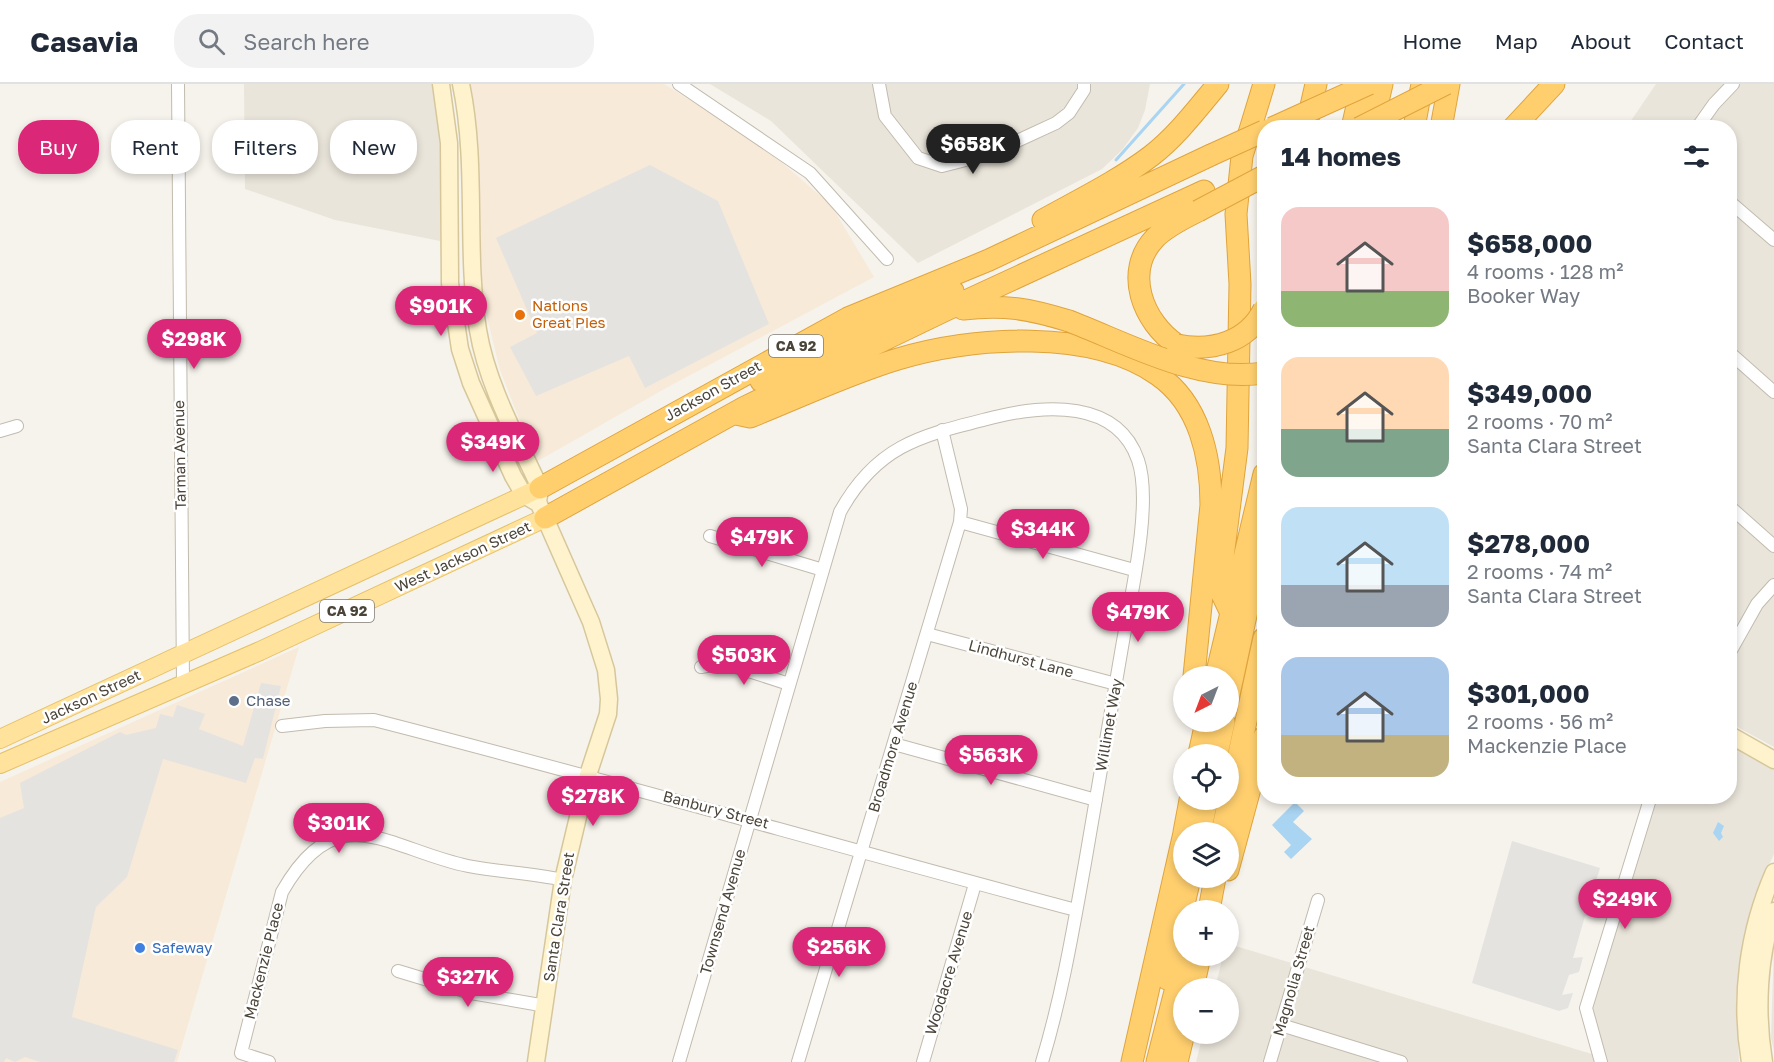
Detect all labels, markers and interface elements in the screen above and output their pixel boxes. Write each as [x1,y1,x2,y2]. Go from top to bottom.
search box [174,14,594,68]
text: Casavia [30,25,138,58]
icon: search [195,25,228,58]
text: Search here [243,28,369,55]
text: Home [1402,28,1462,54]
text: Map [1495,28,1538,54]
text: About [1571,28,1631,54]
text: Contact [1664,28,1744,54]
chip: Buy [18,120,99,174]
chip: Rent [111,120,200,174]
chip: Filters [212,120,318,174]
chip: New [330,120,417,174]
pin: $658K [931,124,1015,175]
text: $658K [940,131,1006,155]
icon: filters [1680,140,1713,173]
text: 14 homes [1281,141,1401,172]
text: $658,000 [1467,228,1592,259]
icon: home [1329,231,1401,303]
text: 4 rooms · 128 m² [1467,259,1624,283]
text: Booker Way [1467,283,1580,307]
pin: $901K [399,286,483,337]
text: $901K [409,293,473,317]
place label: Nations Great Pies [532,296,606,331]
marker: Nations Great Pies [513,308,527,322]
pin: $298K [152,319,236,370]
text: $298K [161,326,227,350]
road number: CA 92 [769,335,823,357]
street label: Jackson Street [661,356,764,424]
text: $349,000 [1467,378,1592,409]
icon: home [1329,381,1401,453]
street label: Tarman Avenue [169,400,189,510]
text: 2 rooms · 70 m² [1467,409,1612,433]
pin: $349K [451,422,535,473]
text: $349K [460,429,526,453]
text: Santa Clara Street [1467,433,1642,457]
pin: $344K [1001,509,1085,560]
text: $344K [1010,516,1076,540]
street label: West Jackson Street [392,517,533,596]
pin: $479K [720,517,804,568]
text: $479K [730,524,794,548]
text: $278,000 [1467,528,1590,559]
icon: home [1329,531,1401,603]
text: 2 rooms · 74 m² [1467,559,1612,583]
text: Santa Clara Street [1467,583,1642,607]
pin: $479K [1096,592,1180,643]
text: $479K [1106,599,1170,623]
road number: CA 92 [320,600,374,622]
pin: $503K [702,635,786,686]
street label: Lindhurst Lane [967,635,1076,681]
text: $503K [711,642,777,666]
street label: Jackson Street [38,665,143,727]
north arrow [1173,666,1239,732]
map controls [1173,666,1239,1044]
street label: Willimet Way [1091,676,1125,773]
text: $301,000 [1467,678,1590,709]
street label: Broadmore Avenue [864,679,921,814]
icon: home [1329,681,1401,753]
place label: Chase [246,691,291,709]
marker: Chase [227,694,241,708]
text: 2 rooms · 56 m² [1467,709,1613,733]
text: Mackenzie Place [1467,733,1627,757]
pin: $563K [949,735,1033,786]
text: $563K [959,742,1024,766]
button: locate [1173,744,1239,810]
pin: $278K [551,776,635,827]
text: $278K [561,783,625,807]
street label: Banbury Street [661,786,771,832]
pin: $301K [297,803,381,854]
text: $301K [307,810,371,834]
button: layers [1173,822,1239,888]
street label: Townsend Avenue [695,846,749,977]
street label: Santa Clara Street [539,851,577,983]
pin: $249K [1583,879,1667,930]
text: $249K [1592,886,1658,910]
street label: Mackenzie Place [240,900,286,1021]
button: + [1173,900,1239,966]
street label: Woodacre Avenue [921,908,976,1037]
street label: Magnolia Street [1269,923,1317,1038]
pin: $256K [797,927,881,978]
text: $256K [807,934,872,958]
place label: Safeway [152,938,213,956]
marker: Safeway [133,941,147,955]
pin: $327K [426,957,510,1008]
text: $327K [436,964,500,988]
button: − [1173,978,1239,1044]

